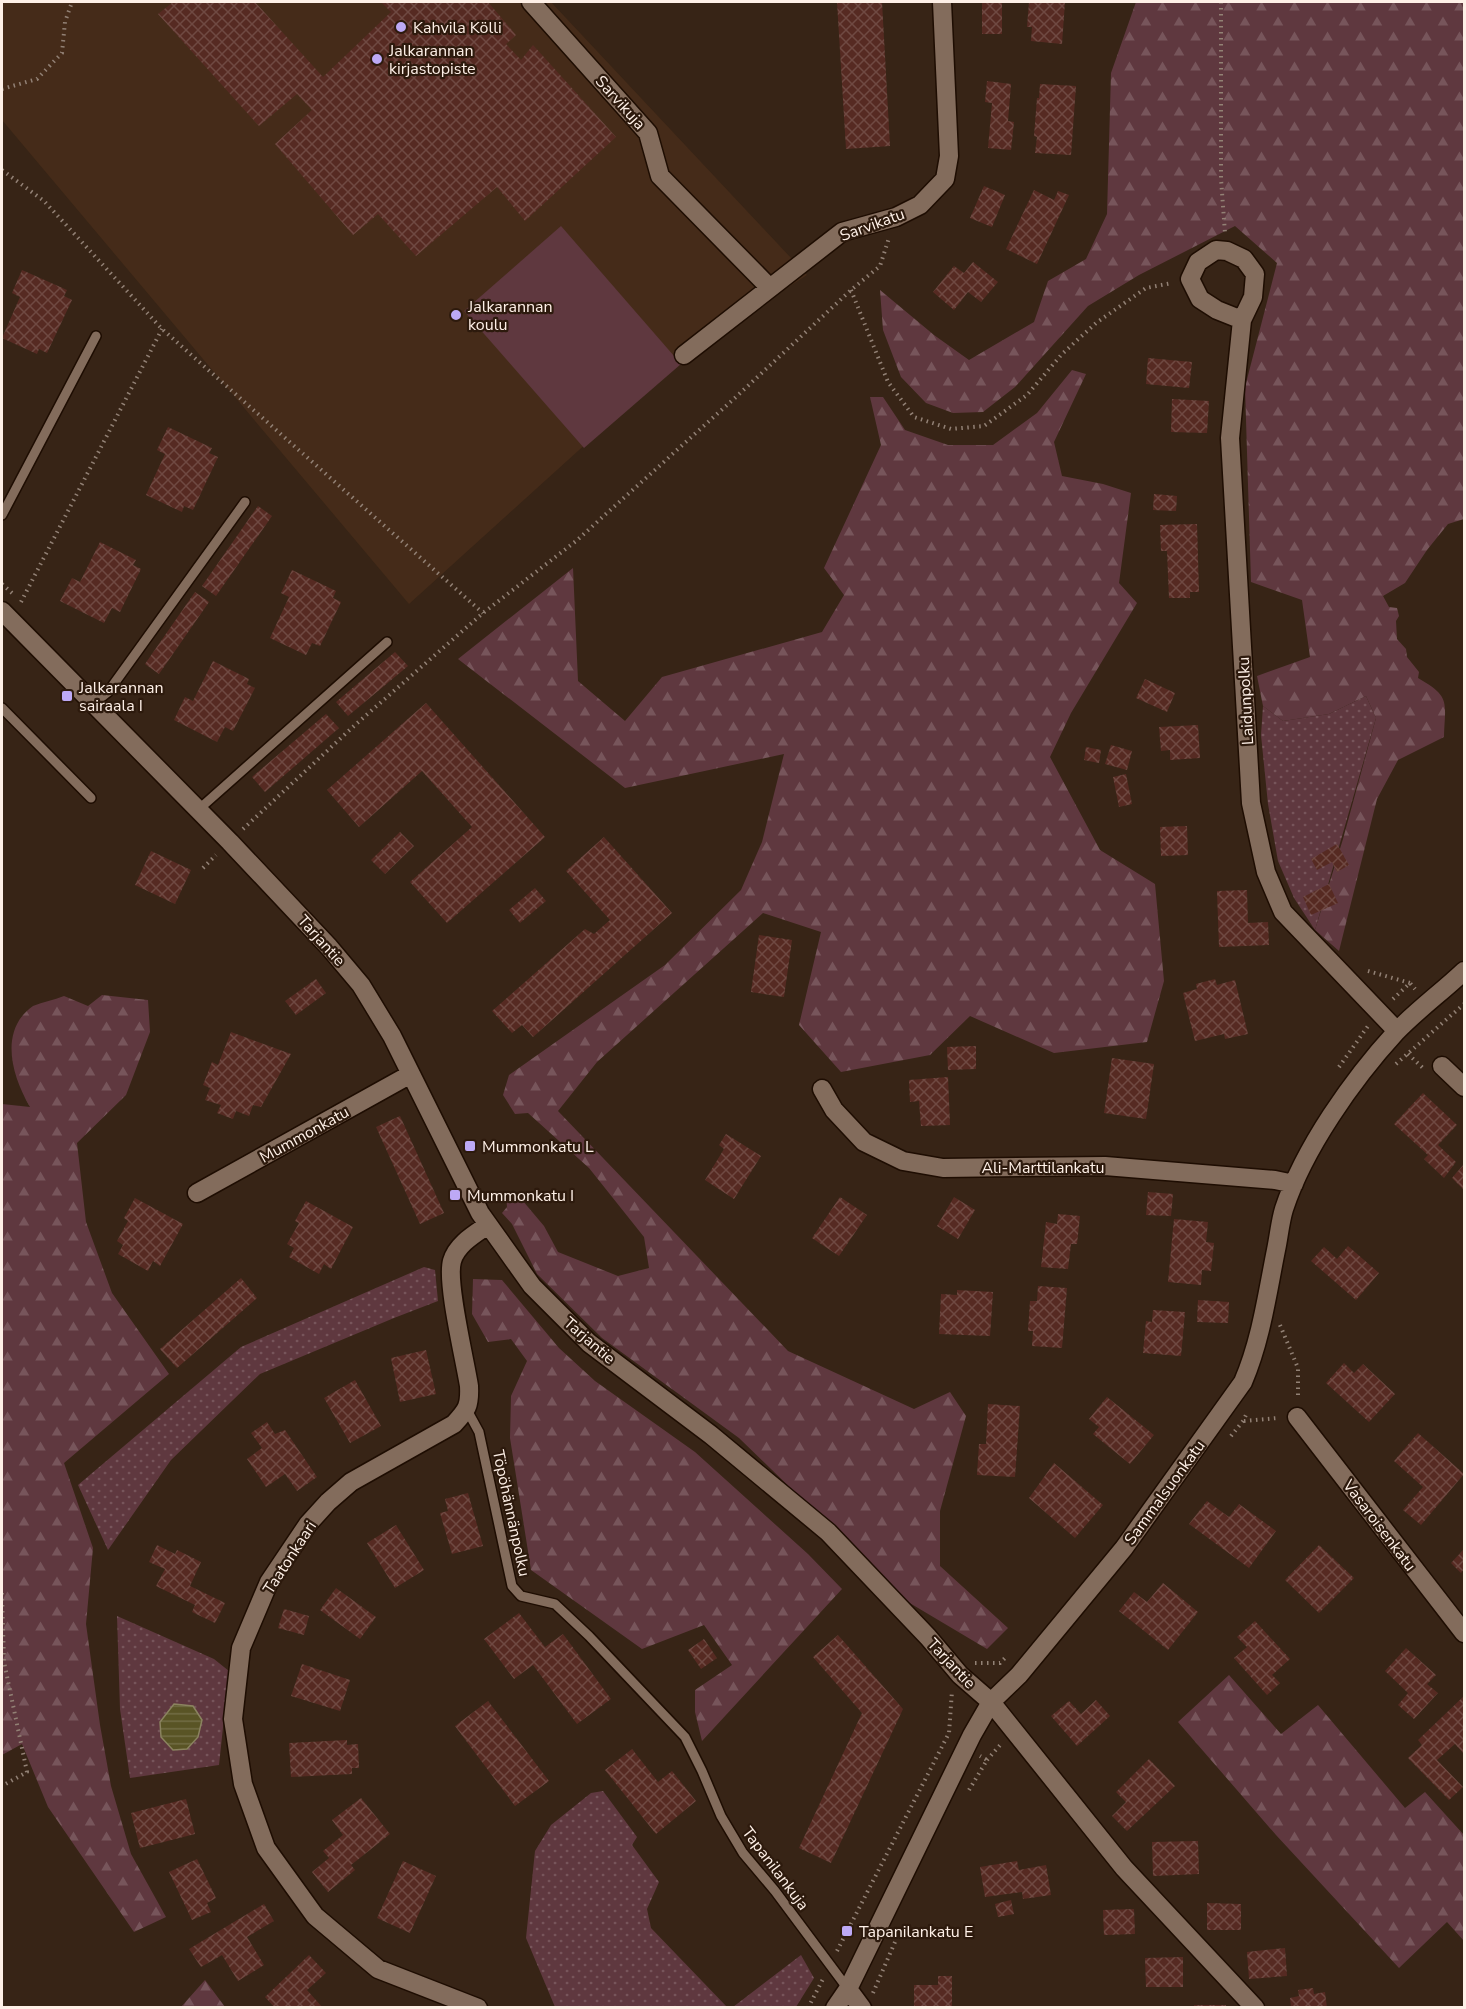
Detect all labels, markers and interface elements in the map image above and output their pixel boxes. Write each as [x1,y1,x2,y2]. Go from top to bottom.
place label: Kahvila Kölli [413,17,502,39]
marker: Kahvila Kölli [394,20,408,34]
place label: Jalkarannan kirjastopiste [388,40,475,80]
marker: Jalkarannan kirjastopiste [370,52,384,66]
street label: Sarvikuja [590,71,650,134]
street label: Sarvikatu [837,203,908,247]
place label: Jalkarannan koulu [467,296,553,336]
marker: Jalkarannan koulu [449,308,463,322]
street label: Laidunpolku [1233,656,1259,746]
place label: Jalkarannan sairaala I [78,677,164,717]
marker: Jalkarannan sairaala I [60,689,74,703]
street label: Tarjantie [292,910,350,971]
street label: Mummonkatu [256,1101,353,1168]
place label: Mummonkatu L [482,1136,594,1158]
marker: Mummonkatu L [463,1139,477,1153]
street label: Ali-Marttilankatu [981,1157,1105,1179]
place label: Mummonkatu I [467,1185,574,1207]
marker: Mummonkatu I [448,1188,462,1202]
street label: Tarjantie [559,1312,620,1369]
street label: Sammalsuonkatu [1119,1436,1210,1549]
street label: Töpöhännänpolku [487,1448,535,1578]
street label: Vasaroisenkatu [1337,1475,1421,1576]
street label: Taatonkaari [258,1517,322,1598]
street label: Tarjantie [922,1634,980,1694]
street label: Tapanilankuja [737,1822,814,1915]
place label: Tapanilankatu E [859,1921,973,1943]
marker: Tapanilankatu E [840,1924,854,1938]

